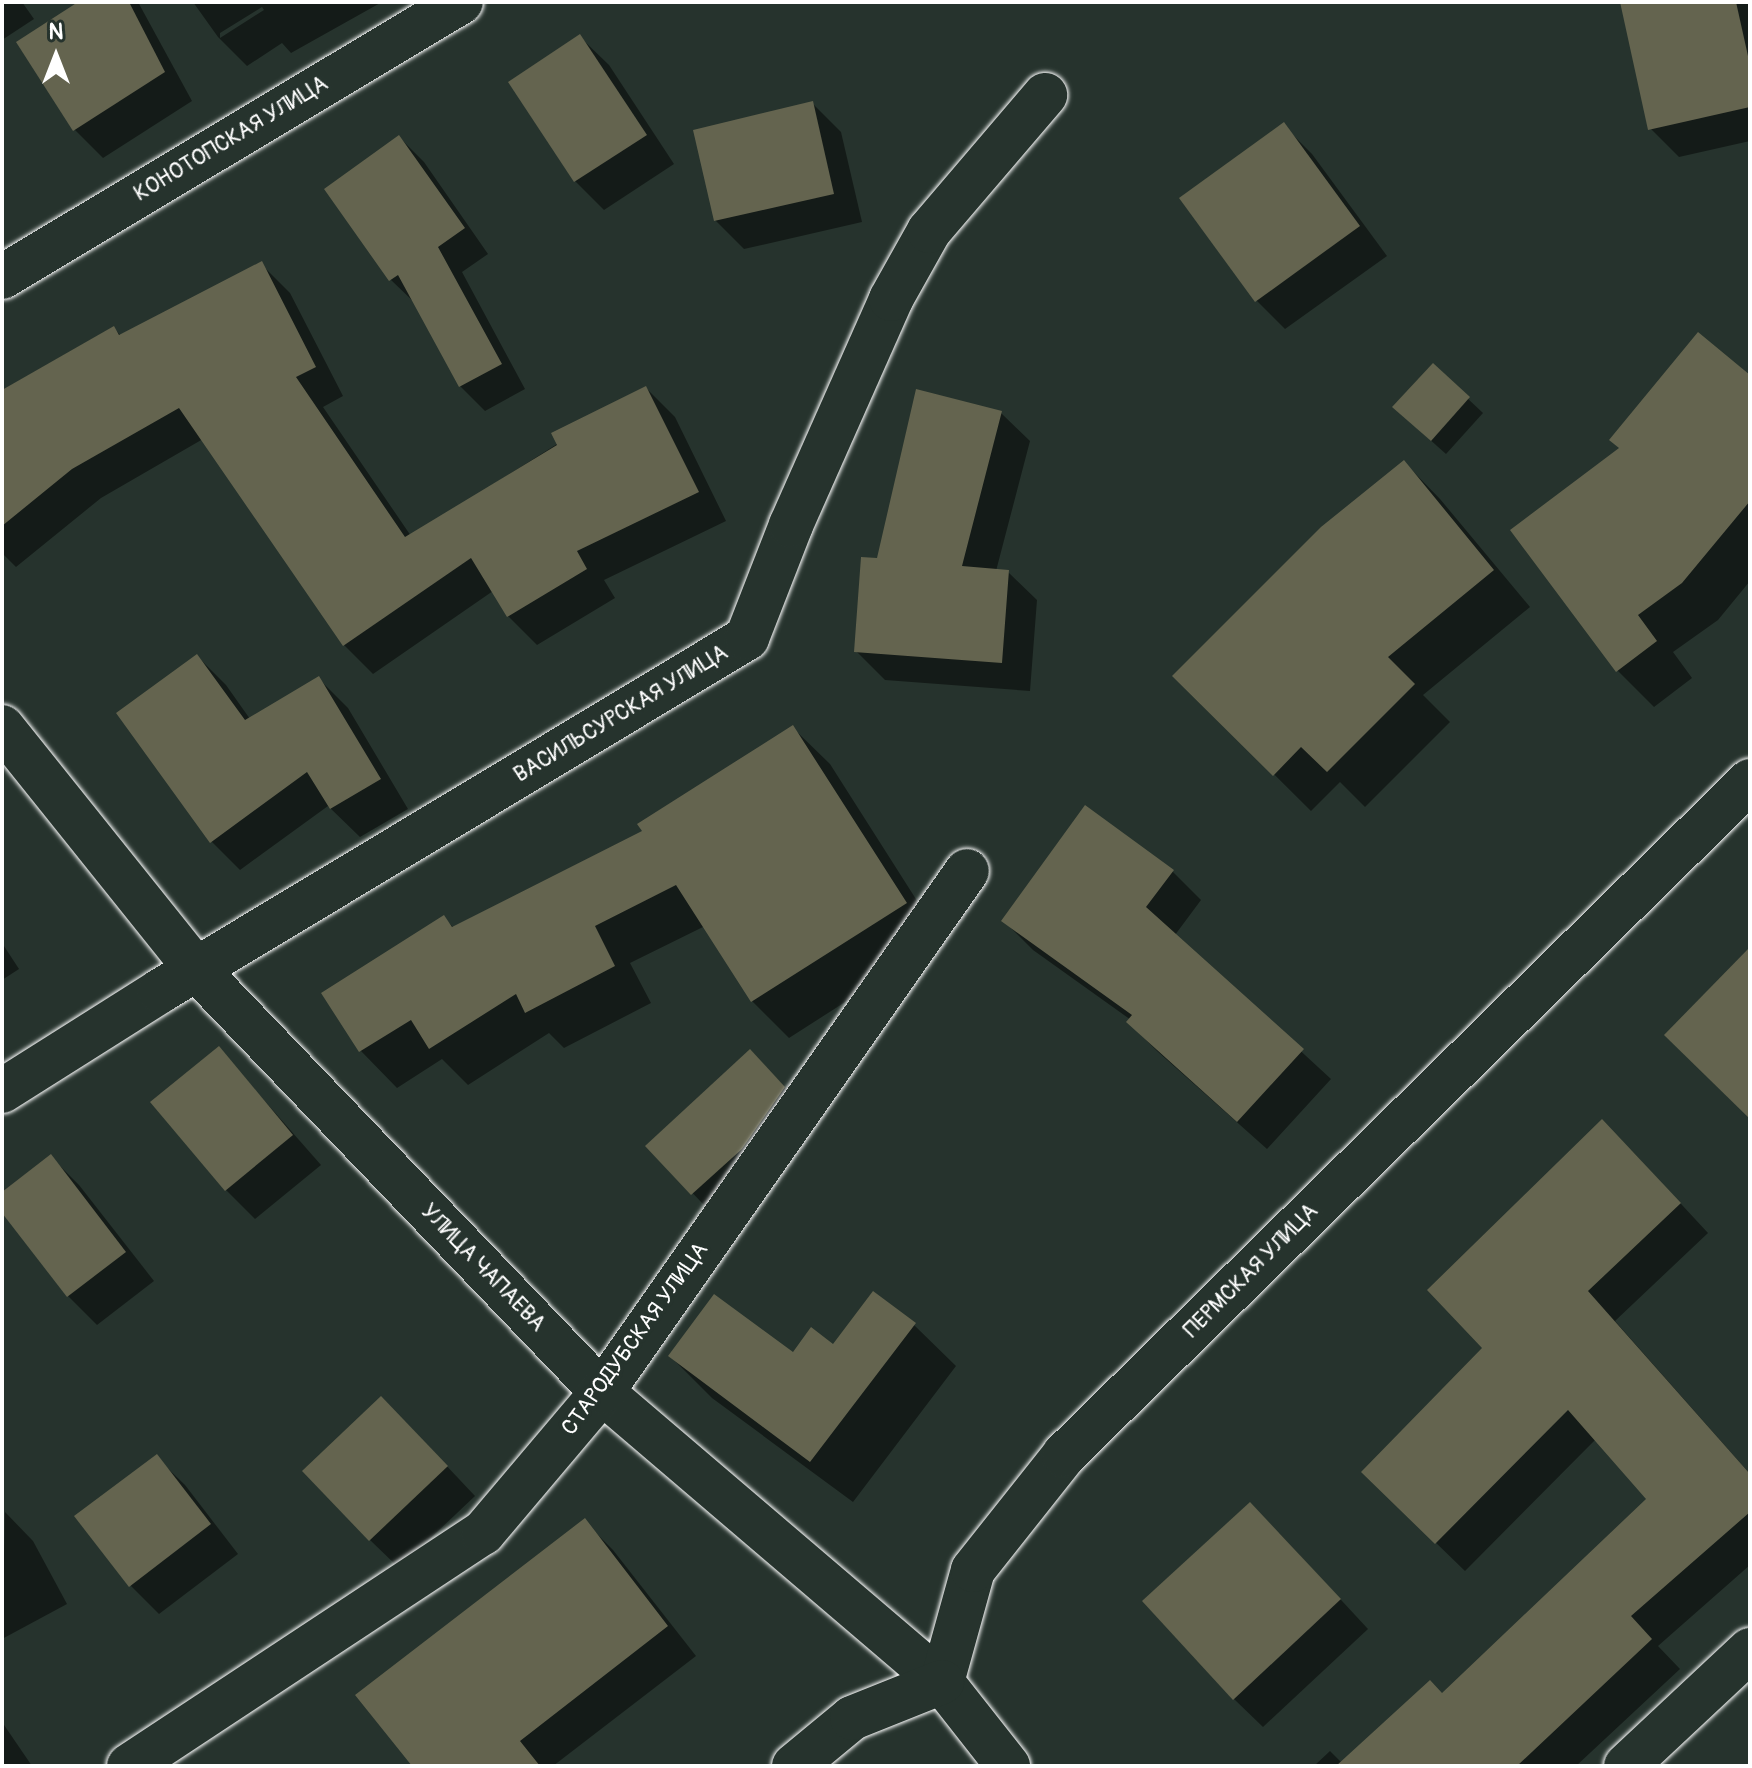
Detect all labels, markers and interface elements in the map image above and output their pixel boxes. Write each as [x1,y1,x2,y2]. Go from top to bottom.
north arrow [16,16,96,96]
text: N [49,18,63,46]
street label: КОНОТОПСКАЯ УЛИЦА [129,71,333,207]
street label: ВАСИЛЬСУРСКАЯ УЛИЦА [509,640,733,788]
street label: ПЕРМСКАЯ УЛИЦА [1178,1198,1324,1344]
street label: УЛИЦА ЧАПАЕВА [415,1199,551,1337]
street label: СТАРОДУБСКАЯ УЛИЦА [556,1237,714,1441]

